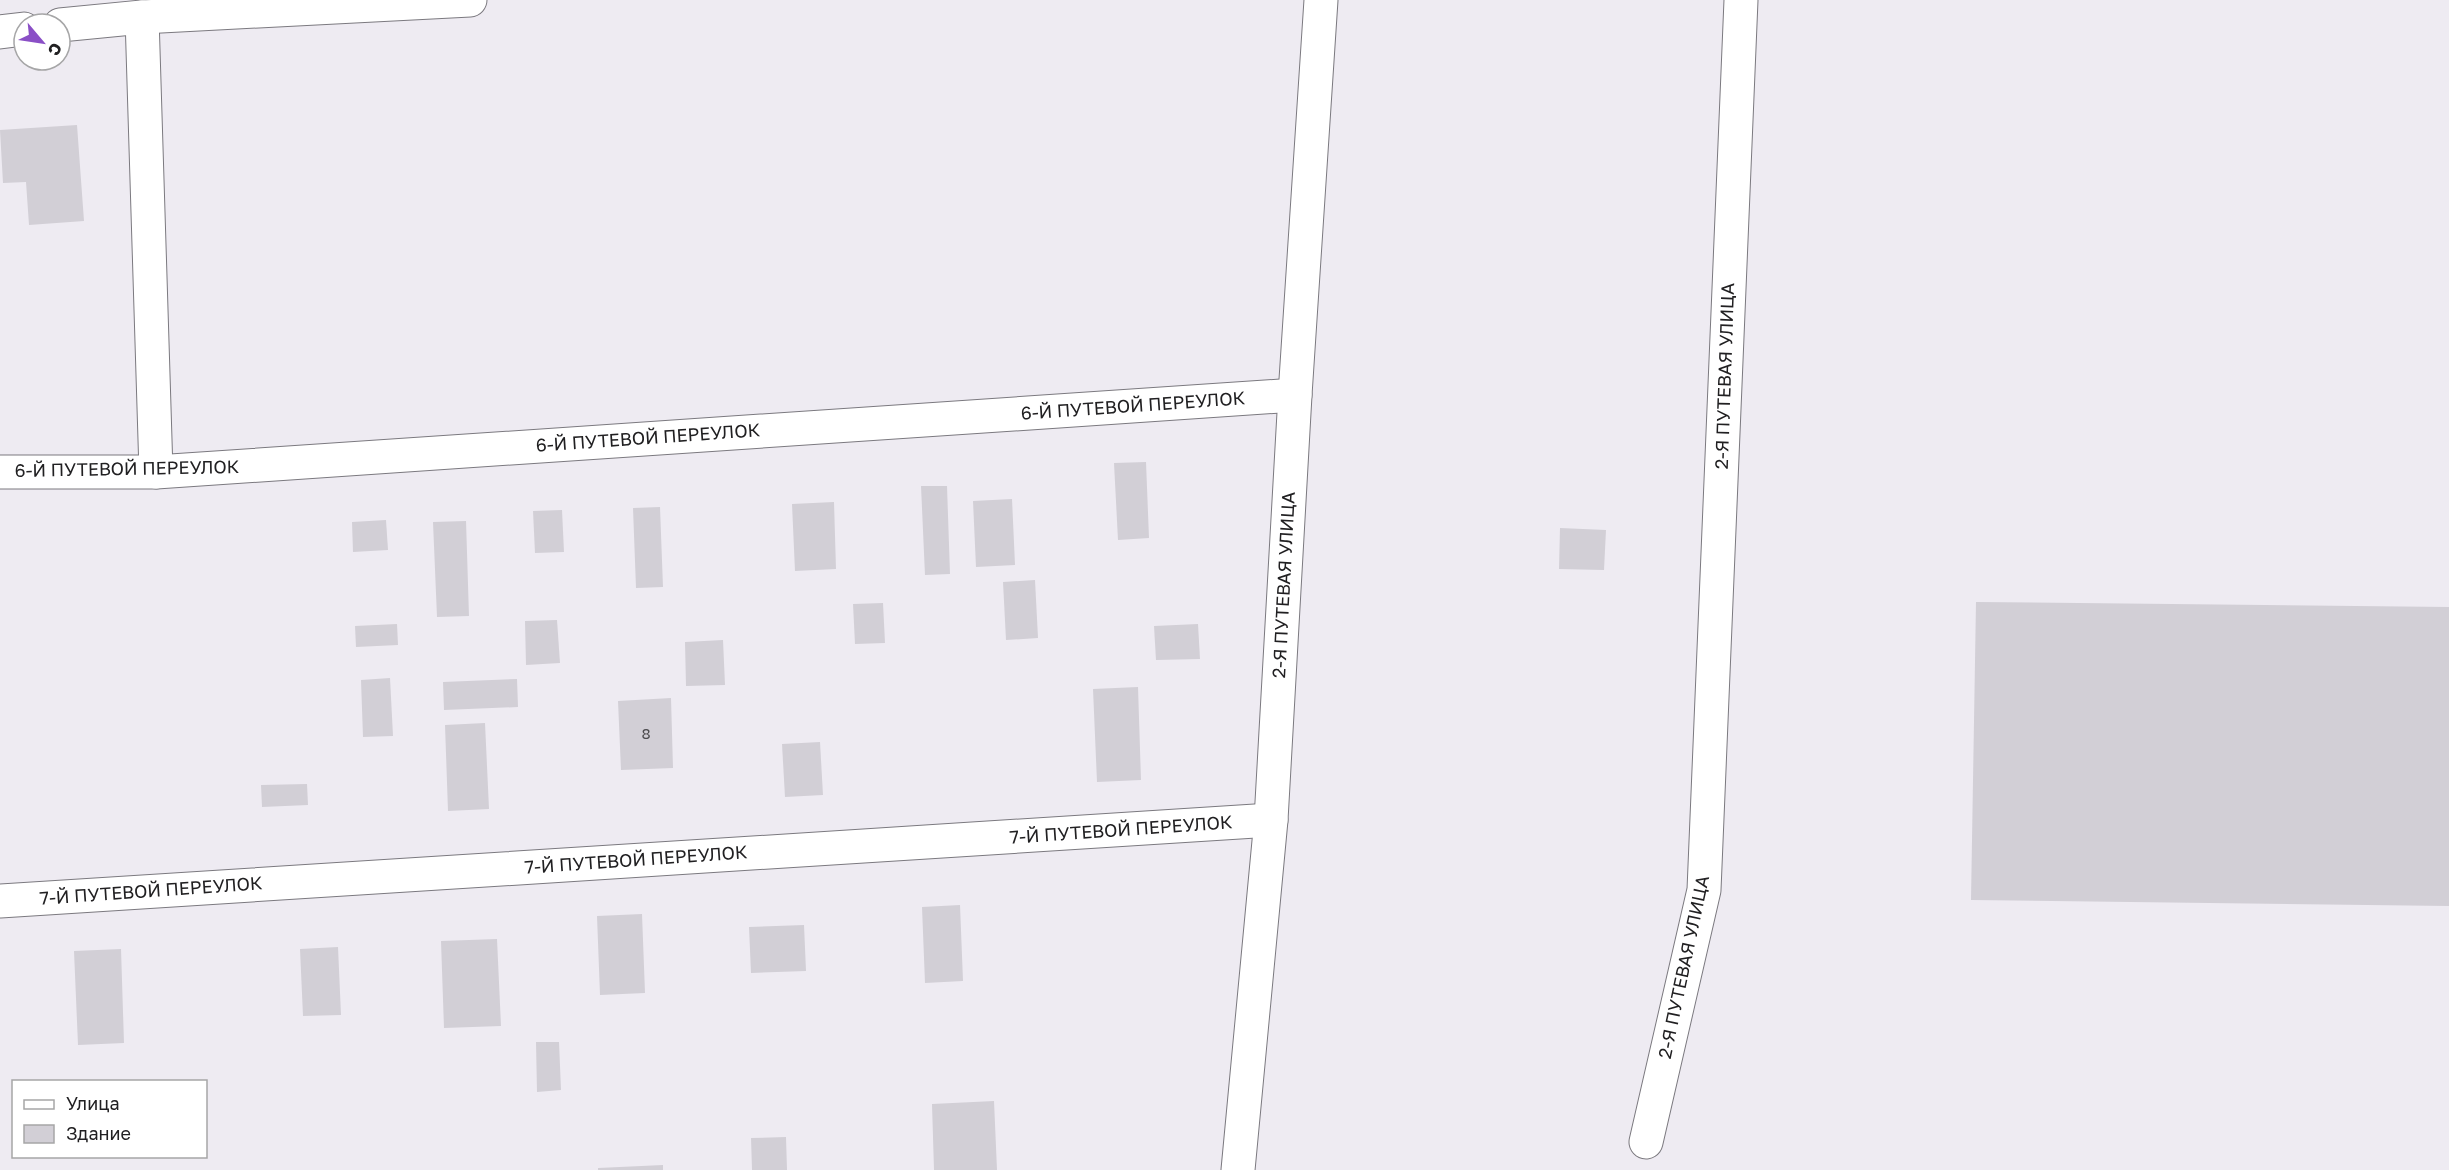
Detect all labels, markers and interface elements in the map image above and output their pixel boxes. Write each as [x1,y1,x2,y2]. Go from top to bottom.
north arrow [12,12,72,72]
text: С [44,39,67,59]
street label: 2-Я ПУТЕВАЯ УЛИЦА [1710,282,1738,470]
street label: 6-Й ПУТЕВОЙ ПЕРЕУЛОК [1020,386,1246,424]
street label: 6-Й ПУТЕВОЙ ПЕРЕУЛОК [535,418,761,456]
street label: 6-Й ПУТЕВОЙ ПЕРЕУЛОК [14,455,240,481]
street label: 2-Я ПУТЕВАЯ УЛИЦА [1267,491,1299,679]
house number: 8 [641,724,651,742]
street label: 7-Й ПУТЕВОЙ ПЕРЕУЛОК [1009,810,1234,848]
street label: 7-Й ПУТЕВОЙ ПЕРЕУЛОК [524,840,749,878]
street label: 7-Й ПУТЕВОЙ ПЕРЕУЛОК [39,871,264,909]
street label: 2-Я ПУТЕВАЯ УЛИЦА [1653,873,1713,1060]
legend [12,1080,207,1158]
text: Улица [66,1092,120,1114]
text: Здание [66,1122,131,1144]

